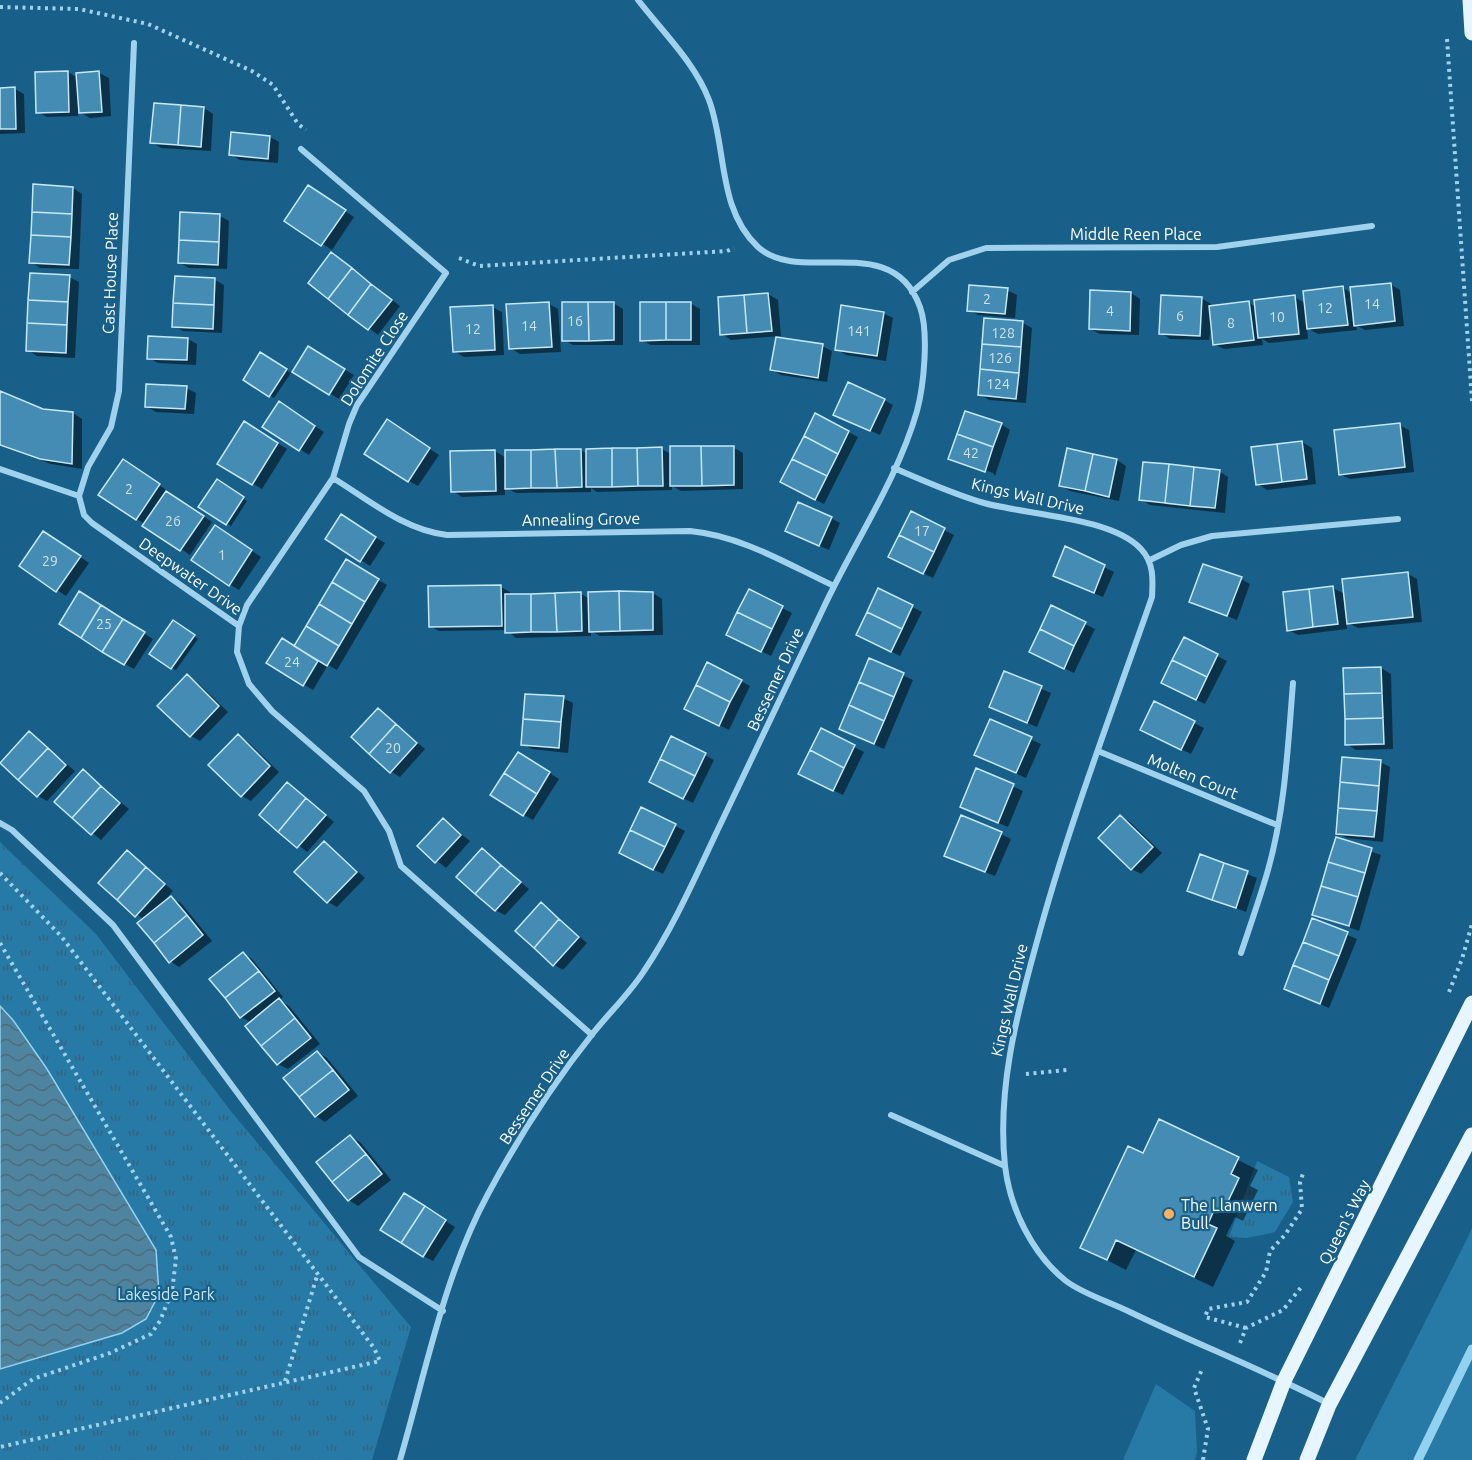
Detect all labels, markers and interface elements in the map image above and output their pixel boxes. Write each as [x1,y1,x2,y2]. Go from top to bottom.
street label: Cast House Place [99,212,121,334]
street label: Middle Reen Place [1070,225,1202,243]
house number: 2 [983,291,991,307]
house number: 14 [1364,296,1380,312]
house number: 12 [1317,300,1333,316]
house number: 4 [1106,303,1114,319]
street label: Dolomite Close [337,307,411,409]
house number: 6 [1176,308,1184,324]
house number: 10 [1269,309,1285,325]
house number: 16 [567,313,583,329]
house number: 8 [1227,315,1235,331]
house number: 14 [521,318,537,334]
house number: 12 [465,321,481,337]
house number: 141 [847,323,871,339]
house number: 128 [991,325,1015,341]
house number: 126 [988,350,1012,366]
house number: 124 [986,376,1010,392]
house number: 42 [963,445,979,461]
street label: Kings Wall Drive [970,474,1086,518]
house number: 2 [125,481,133,497]
street label: Annealing Grove [522,509,640,529]
house number: 26 [165,513,181,529]
house number: 17 [914,523,930,539]
street label: Deepwater Drive [136,534,246,618]
house number: 1 [218,547,226,563]
house number: 29 [42,553,58,569]
house number: 25 [96,616,112,632]
street label: Bessemer Drive [743,624,807,734]
house number: 24 [284,654,300,670]
house number: 20 [385,740,401,756]
street label: Molten Court [1145,750,1242,803]
street label: Kings Wall Drive [987,942,1031,1058]
street label: Bessemer Drive [495,1045,573,1147]
street label: Queen's Way [1315,1176,1373,1267]
place label: The Llanwern Bull [1181,1196,1278,1232]
marker: The Llanwern Bull [1162,1207,1176,1221]
park label: Lakeside Park [117,1285,215,1303]

